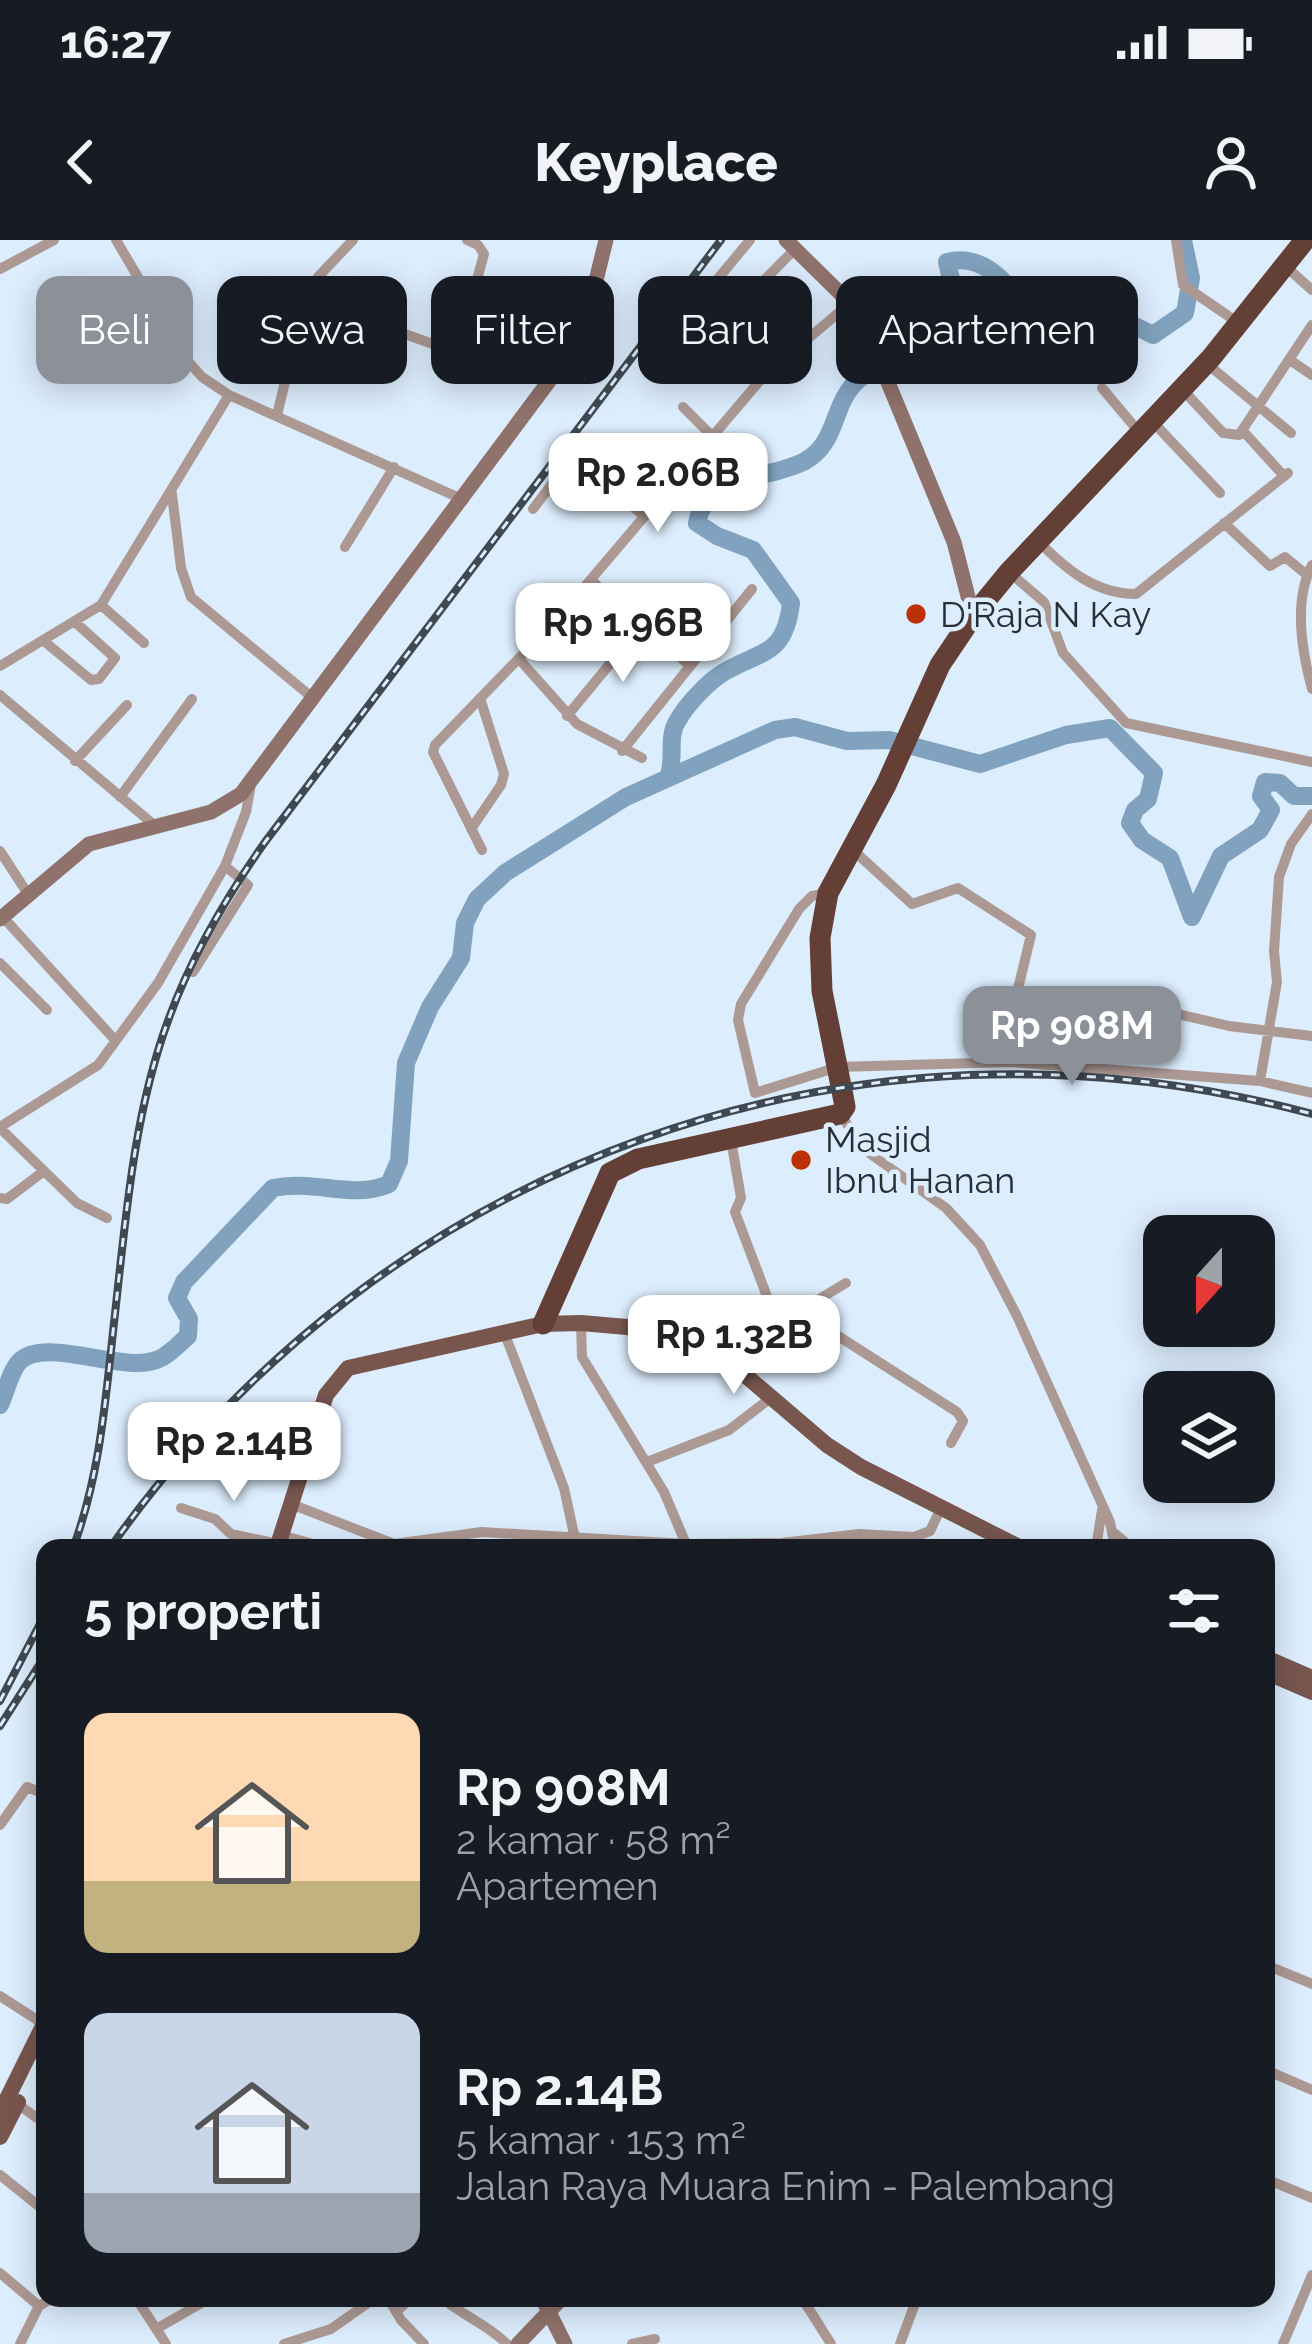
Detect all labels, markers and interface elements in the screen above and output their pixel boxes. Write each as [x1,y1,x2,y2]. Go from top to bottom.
text: 16:27 [60,16,171,69]
icon: back [48,129,114,195]
icon: person [1198,129,1264,195]
text: Keyplace [534,130,778,194]
chip: Beli [36,276,193,384]
chip: Sewa [217,276,407,384]
chip: Filter [431,276,614,384]
chip: Baru [638,276,812,384]
chip: Apartemen [836,276,1138,384]
pin: Rp 2.06B [534,433,782,535]
text: Rp 2.06B [576,449,740,495]
pin: Rp 1.96B [499,583,747,685]
place label: D'Raja N Kay [940,593,1151,635]
text: Rp 1.96B [542,599,704,645]
marker: D'Raja N Kay [903,601,929,627]
pin: Rp 908M [961,986,1183,1088]
text: Rp 908M [990,1002,1154,1048]
place label: Masjid Ibnu Hanan [825,1118,1015,1201]
marker: Masjid Ibnu Hanan [788,1147,814,1173]
north arrow [1143,1215,1275,1347]
map controls [1143,1215,1275,1503]
pin: Rp 1.32B [610,1295,858,1397]
text: Rp 1.32B [655,1311,813,1357]
button: layers [1143,1371,1275,1503]
pin: Rp 2.14B [110,1402,358,1504]
text: Rp 2.14B [155,1418,313,1464]
icon: filters [1161,1578,1227,1644]
text: 5 properti [84,1581,322,1641]
text: Rp 908M [456,1757,671,1817]
icon: home [180,1761,324,1905]
text: 2 kamar · 58 m² [456,1817,731,1863]
text: Apartemen [456,1863,658,1909]
text: Rp 2.14B [456,2057,663,2117]
icon: home [180,2061,324,2205]
text: 5 kamar · 153 m² [456,2117,746,2163]
text: Jalan Raya Muara Enim - Palembang [456,2163,1115,2209]

